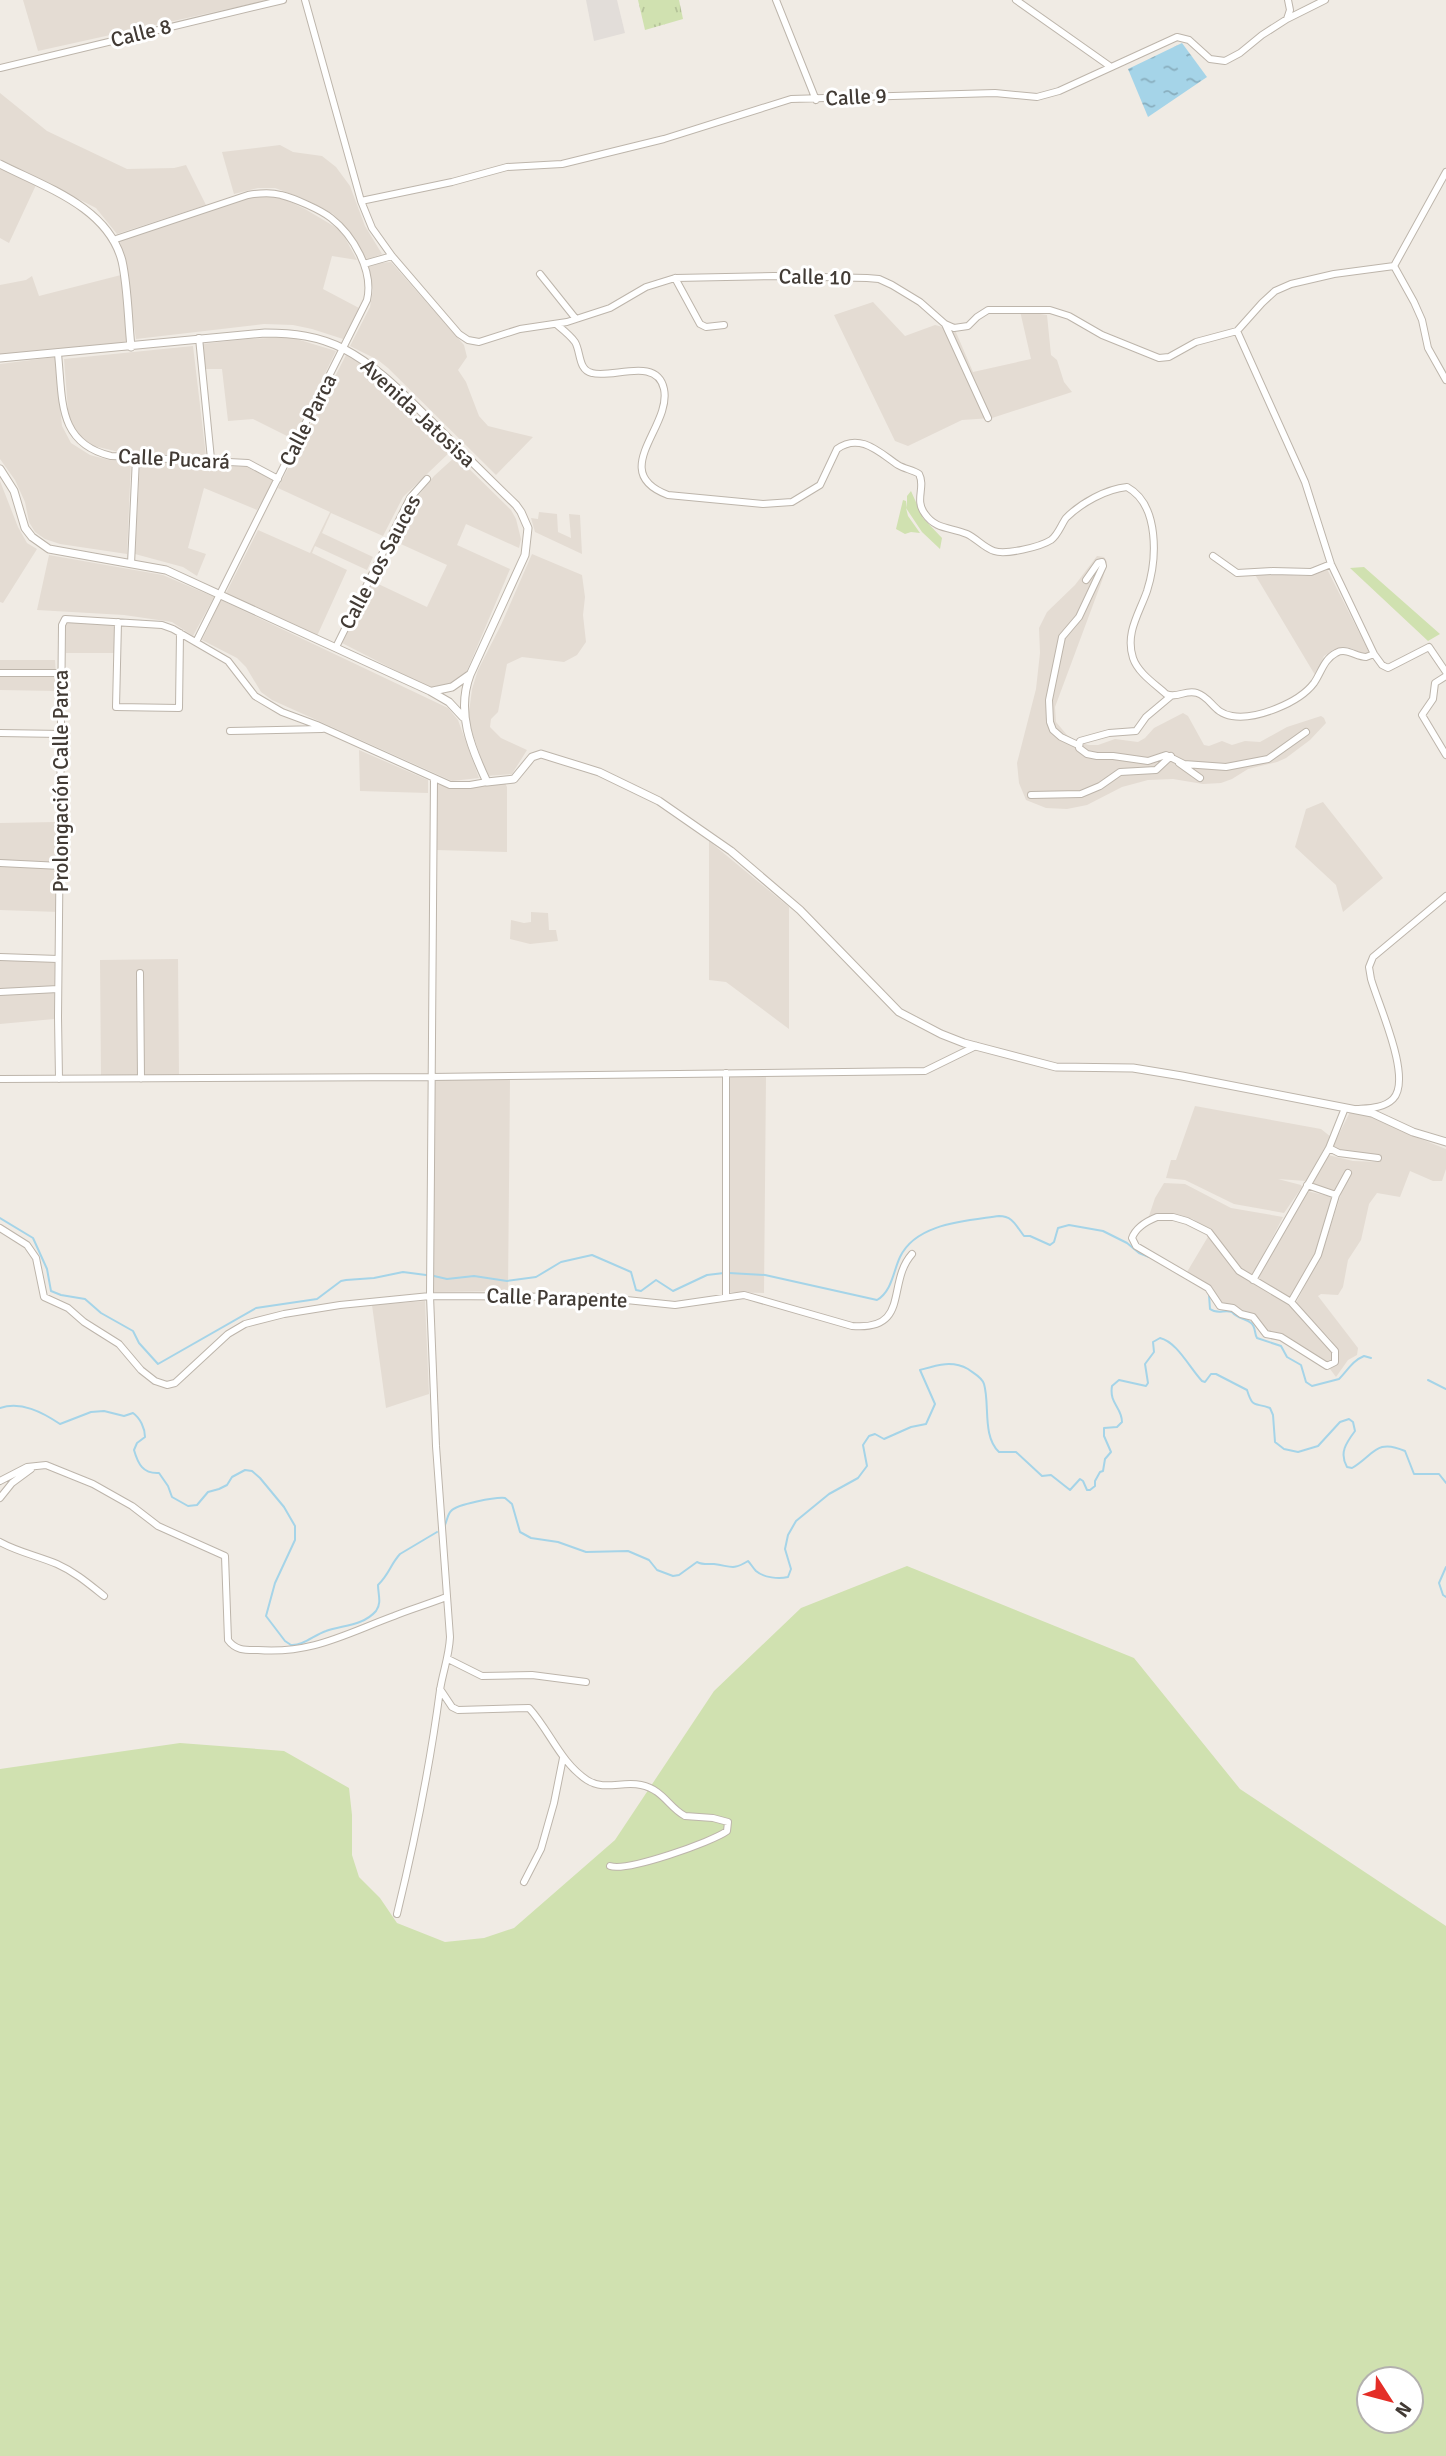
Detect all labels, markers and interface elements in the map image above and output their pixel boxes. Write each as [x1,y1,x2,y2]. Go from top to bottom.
street label: Calle 8 [108,13,174,53]
street label: Calle 9 [825,82,887,112]
street label: Calle 10 [778,263,852,291]
street label: Avenida Jatosisa [355,353,481,473]
street label: Calle Parca [274,369,342,471]
street label: Calle Pucará [117,443,231,475]
street label: Calle Los Sauces [334,490,426,634]
street label: Prolongación Calle Parca [48,670,74,892]
street label: Calle Parapente [486,1283,628,1313]
north arrow [1355,2365,1425,2435]
text: N [1389,2397,1417,2422]

